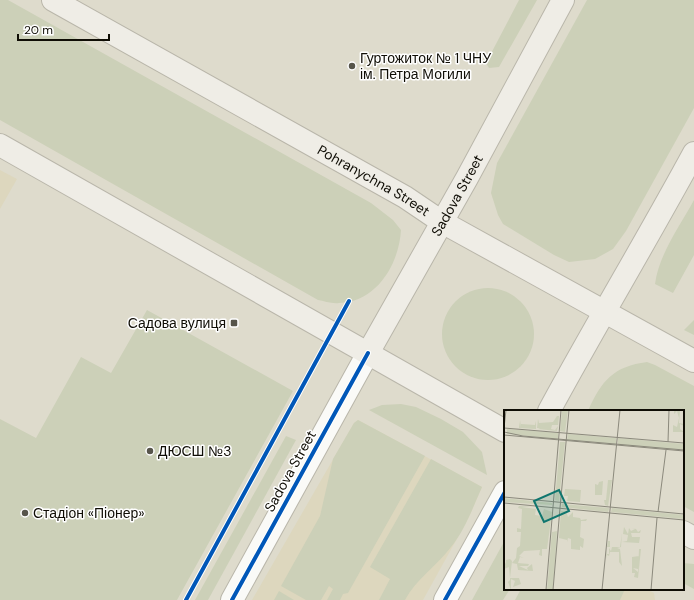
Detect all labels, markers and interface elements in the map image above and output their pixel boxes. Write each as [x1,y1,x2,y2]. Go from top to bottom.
scale bar [18,16,109,42]
text: 20 m [24,22,53,38]
place label: Гуртожиток № 1 ЧНУ ім. Петра Могили [360,49,491,83]
marker: Гуртожиток № 1 ЧНУ ім. Петра Могили [347,61,357,71]
street label: Pohranychna Street [314,141,433,220]
street label: Sadova Street [427,152,487,239]
place label: Садова вулиця [128,314,226,332]
marker: Садова вулиця [229,318,239,328]
inset map [504,410,684,590]
street label: Sadova Street [260,427,320,515]
place label: ДЮСШ №3 [158,442,231,460]
marker: ДЮСШ №3 [145,446,155,456]
place label: Стадіон «Піонер» [33,504,145,522]
marker: Стадіон «Піонер» [20,508,30,518]

